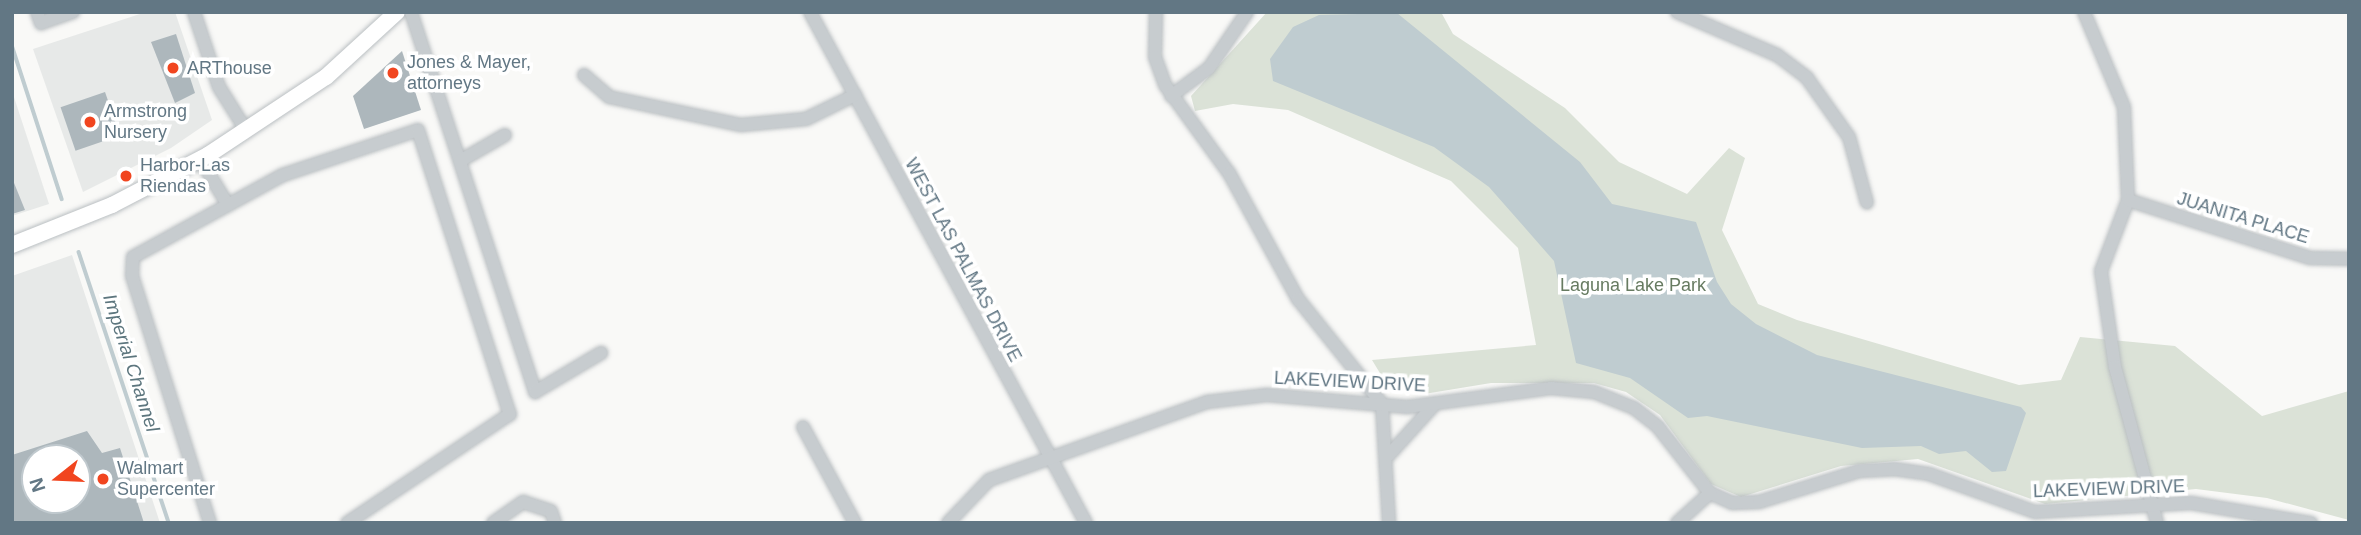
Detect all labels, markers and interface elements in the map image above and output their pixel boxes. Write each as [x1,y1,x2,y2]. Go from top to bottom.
place label: Jones & Mayer, attorneys [407,52,531,94]
place label: ARThouse [187,57,272,79]
marker: ARThouse [165,60,181,76]
marker: Jones & Mayer, attorneys [385,65,401,81]
place label: Armstrong Nursery [104,101,187,144]
marker: Armstrong Nursery [82,114,98,130]
street label: WEST LAS PALMAS DRIVE [900,154,1026,366]
place label: Harbor-Las Riendas [140,155,230,198]
marker: Harbor-Las Riendas [118,168,134,184]
street label: JUANITA PLACE [2174,188,2312,248]
park label: Laguna Lake Park [1560,274,1706,296]
water label: Imperial Channel [98,291,164,435]
street label: LAKEVIEW DRIVE [1274,367,1426,397]
north arrow [21,444,91,514]
place label: Walmart Supercenter [117,458,215,500]
marker: Walmart Supercenter [95,471,111,487]
text: N [25,475,50,495]
street label: LAKEVIEW DRIVE [2033,476,2185,502]

